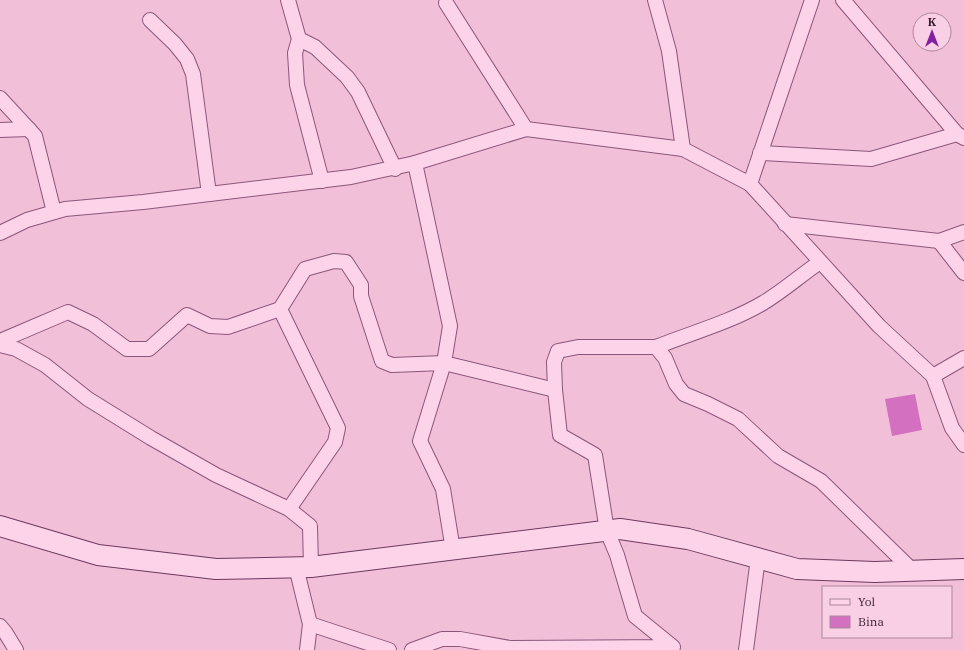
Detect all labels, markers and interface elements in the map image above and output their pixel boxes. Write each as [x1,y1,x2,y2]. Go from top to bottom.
north arrow [912,12,952,52]
text: K [928,15,937,29]
legend [822,586,952,638]
text: Yol [858,594,876,609]
text: Bina [858,614,884,629]

